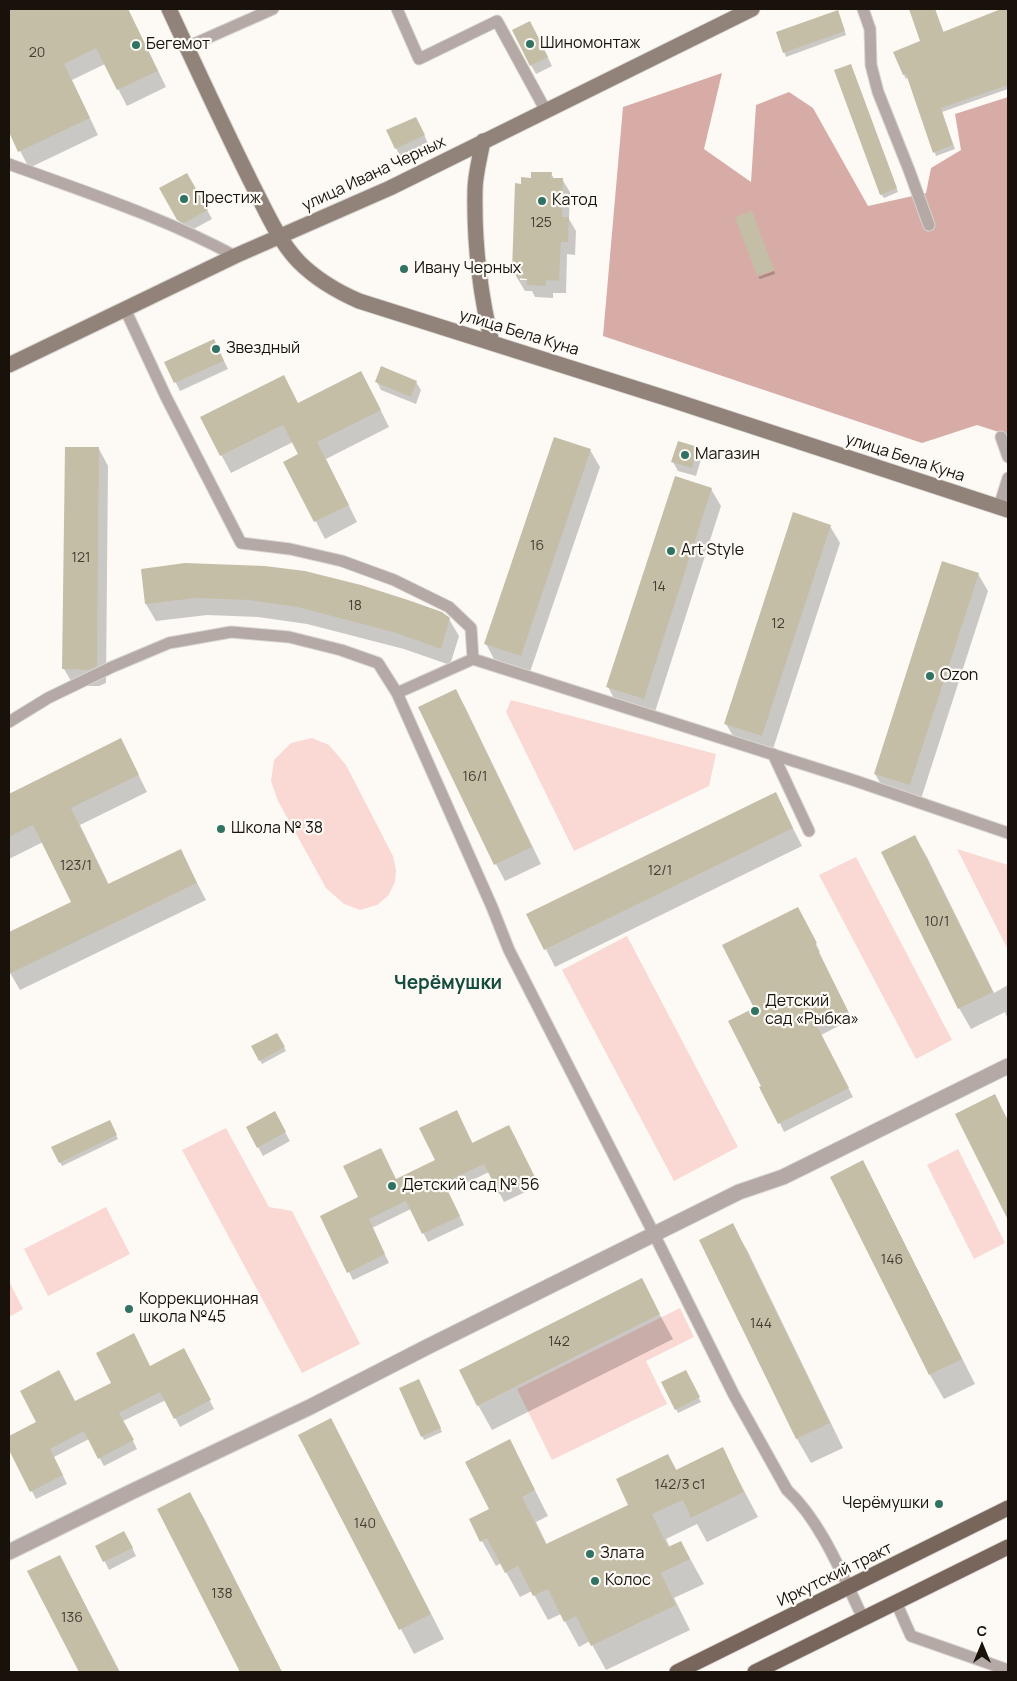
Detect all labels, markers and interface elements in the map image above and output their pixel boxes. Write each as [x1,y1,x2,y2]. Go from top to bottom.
place label: Шиномонтаж [540,34,640,54]
place label: Бегемот [146,35,210,55]
marker: Шиномонтаж [524,38,536,50]
marker: Бегемот [130,39,142,51]
house number: 20 [29,45,45,61]
street label: улица Ивана Черных [299,132,449,216]
place label: Престиж [194,189,261,209]
place label: Катод [552,191,597,211]
marker: Престиж [178,193,190,205]
marker: Катод [536,195,548,207]
house number: 125 [530,215,552,231]
place label: Ивану Черных [414,259,521,279]
marker: Ивану Черных [398,263,410,275]
street label: улица Бела Куна [457,306,581,360]
place label: Звездный [226,339,300,359]
marker: Звездный [210,343,222,355]
street label: улица Бела Куна [843,430,967,486]
place label: Магазин [695,445,760,465]
marker: Магазин [679,449,691,461]
house number: 16 [530,538,544,554]
place label: Art Style [681,541,744,561]
marker: Art Style [665,545,677,557]
house number: 121 [72,550,90,566]
house number: 14 [652,579,666,595]
house number: 18 [348,598,362,614]
house number: 12 [771,616,785,632]
place label: Ozon [940,666,978,686]
marker: Ozon [924,670,936,682]
house number: 16/1 [462,769,488,785]
place label: Школа № 38 [231,819,323,839]
marker: Школа № 38 [215,823,227,835]
house number: 123/1 [60,858,92,874]
house number: 12/1 [648,863,672,879]
house number: 10/1 [925,914,949,930]
district label: Черёмушки [394,973,502,995]
place label: Детский сад «Рыбка» [765,992,859,1030]
marker: Детский сад «Рыбка» [749,1005,761,1017]
place label: Детский сад № 56 [402,1176,540,1196]
marker: Детский сад № 56 [386,1180,398,1192]
house number: 146 [881,1252,903,1268]
place label: Коррекционная школа №45 [139,1290,259,1328]
marker: Коррекционная школа №45 [123,1303,135,1315]
house number: 144 [750,1316,772,1332]
house number: 142 [548,1334,570,1350]
house number: 142/3 с1 [655,1477,705,1493]
place label: Черёмушки [842,1494,929,1514]
marker: Черёмушки [933,1498,945,1510]
house number: 140 [354,1516,376,1532]
street label: Иркутский тракт [774,1539,896,1611]
place label: Злата [600,1544,644,1564]
marker: Злата [584,1548,596,1560]
place label: Колос [605,1571,651,1591]
marker: Колос [589,1575,601,1587]
house number: 138 [211,1586,233,1602]
house number: 136 [61,1610,83,1626]
north arrow [957,1621,1007,1671]
text: С [977,1621,987,1640]

